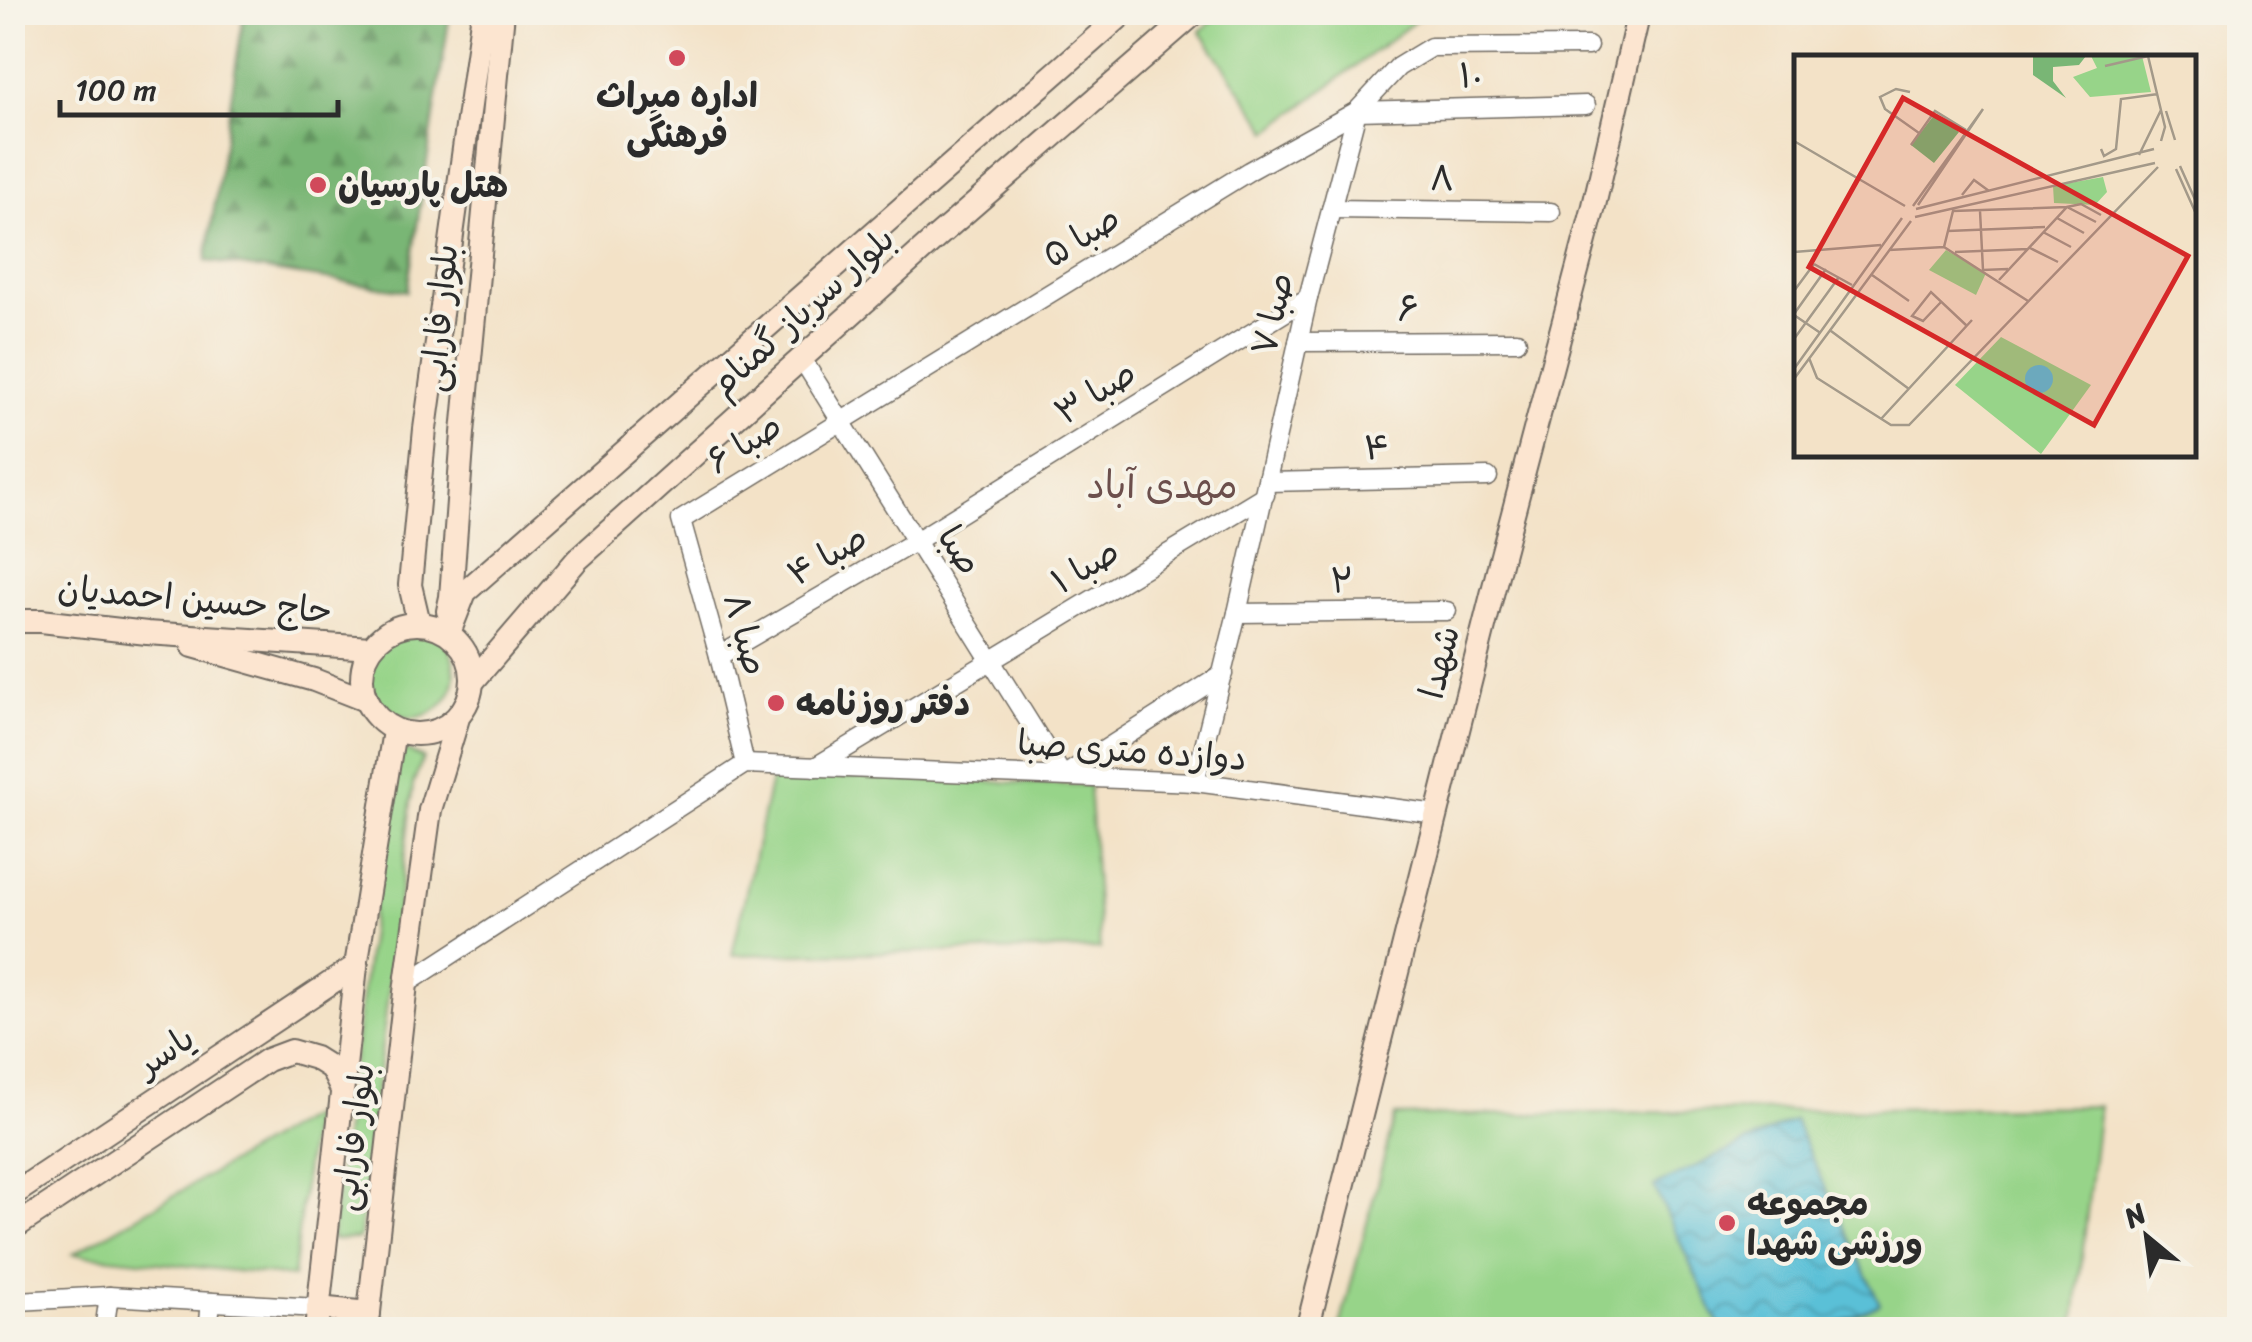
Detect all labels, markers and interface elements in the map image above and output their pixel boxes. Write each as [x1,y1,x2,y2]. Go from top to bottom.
street label: ۱۰ [1458,44,1484,106]
marker: اداره میراث فرهنگی [666,47,688,69]
scale bar [60,55,338,117]
inset map [1794,55,2197,458]
text: 100 m [75,63,157,117]
place label: اداره میراث فرهنگی [596,64,758,166]
street label: ۸ [1429,147,1455,209]
place label: هتل پارسیان [338,154,508,216]
marker: هتل پارسیان [307,174,329,196]
street label: صبا ۵ [1029,188,1133,284]
street label: بلوار سرباز گمنام [695,210,909,412]
street label: بلوار فارابی [402,241,476,395]
street label: صبا ۷ [1232,266,1312,362]
street label: ۶ [1397,278,1419,340]
street label: صبا ۳ [1041,342,1149,442]
street label: صبا ۶ [694,395,794,491]
street label: ۴ [1363,416,1391,478]
district label: مهدی آباد [1086,452,1238,519]
street label: صبا ۴ [775,507,879,603]
street label: صبا [920,512,1000,588]
street label: صبا ۱ [1038,521,1132,611]
street label: ۲ [1330,549,1354,611]
street label: حاج حسین احمدیان [55,556,335,642]
street label: صبا ۸ [705,586,787,682]
street label: شهدا [1400,619,1478,705]
place label: دفتر روزنامه [796,672,970,734]
marker: دفتر روزنامه [765,692,787,714]
street label: دوازده متری صبا [1015,711,1249,789]
street label: یاسر [120,1008,208,1096]
street label: بلوار فارابی [313,1059,393,1215]
place label: مجموعه ورزشی شهدا [1747,1172,1923,1274]
north arrow [2097,1187,2197,1287]
text: N [2114,1189,2156,1242]
marker: مجموعه ورزشی شهدا [1716,1212,1738,1234]

